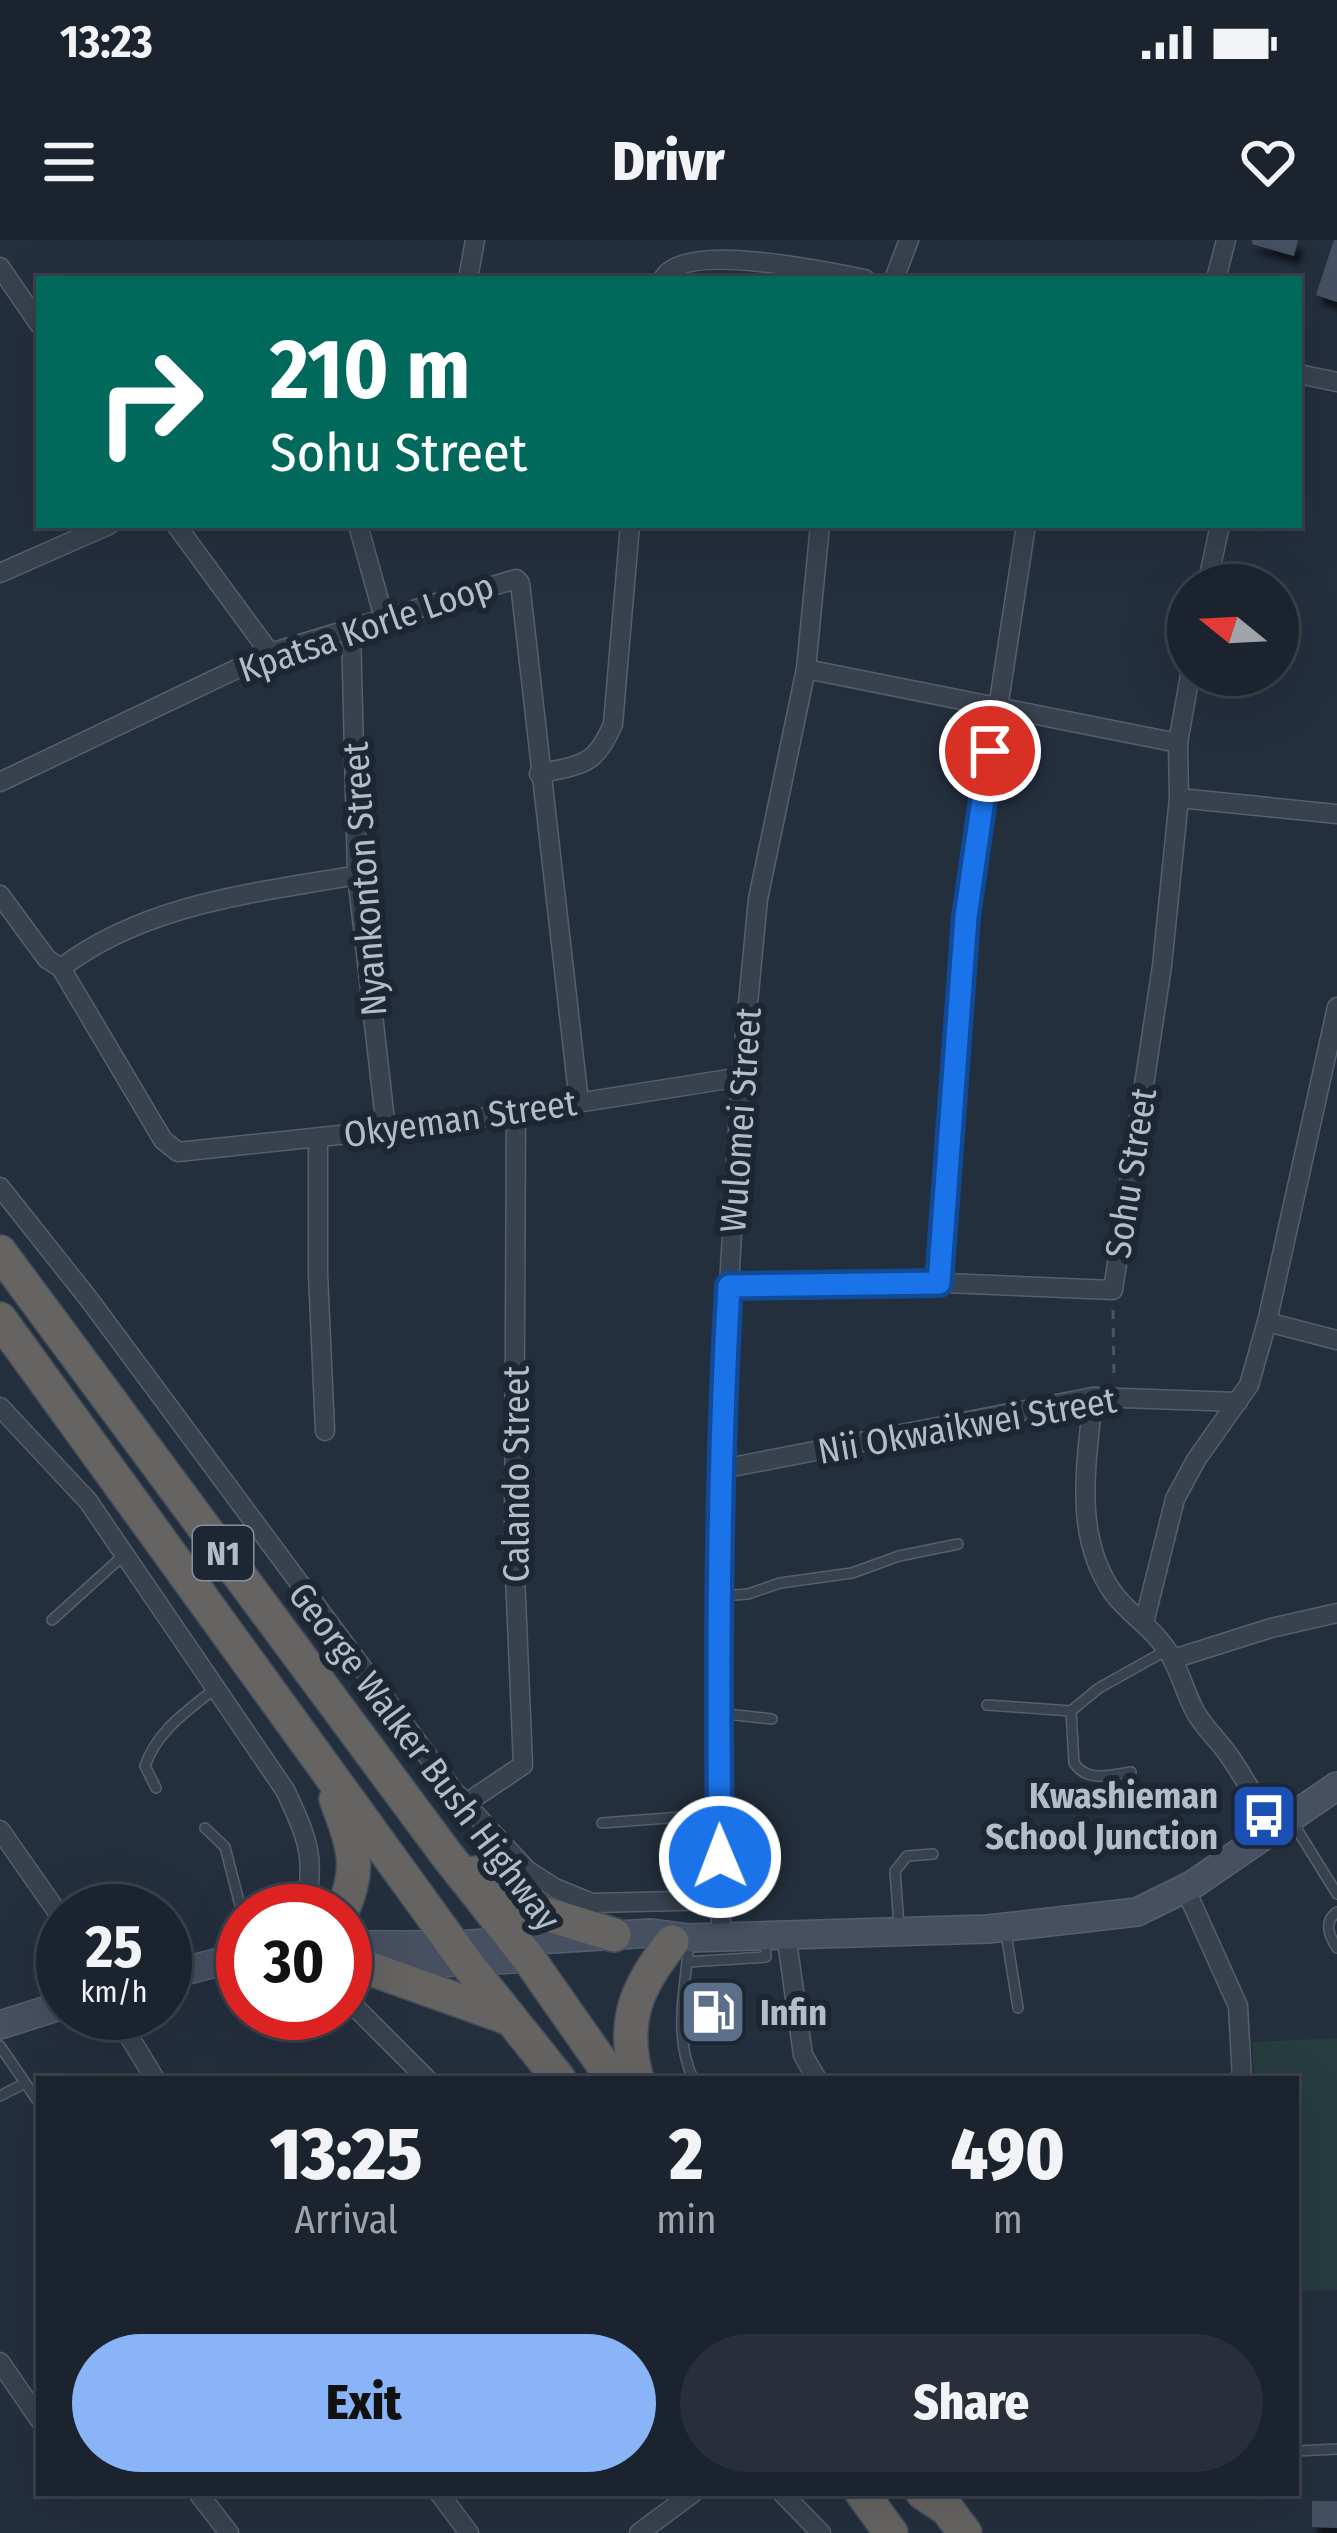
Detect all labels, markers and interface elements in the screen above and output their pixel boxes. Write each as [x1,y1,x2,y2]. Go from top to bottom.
text: 13:23 [60,15,153,69]
icon: menu [36,129,102,195]
icon: heart [1235,129,1301,195]
text: Drivr [613,130,725,194]
text: 210 m [270,319,470,420]
icon: right [72,324,228,480]
text: Sohu Street [270,421,527,485]
street label: Kpatsa Korle Loop [233,564,499,692]
north arrow [1167,564,1299,696]
map controls [1167,564,1299,696]
pin [939,700,1041,802]
icon: arrive [957,718,1023,784]
street label: Nyankonton Street [333,740,397,1017]
street label: Wulomei Street [711,1006,771,1234]
street label: Okyeman Street [341,1081,579,1157]
street label: Sohu Street [1096,1085,1166,1261]
street label: Calando Street [495,1366,539,1582]
street label: Nii Okwaikwei Street [815,1378,1120,1474]
road number: N1 [193,1526,253,1580]
street label: George Walker Bush Highway [279,1574,569,1939]
place label: Kwashieman School Junction [985,1774,1218,1859]
bus stop icon: Kwashieman School Junction [1229,1781,1299,1851]
position arrow [657,1794,783,1920]
speed limit sign: 30 [216,1884,372,2040]
text: 25 [85,1911,143,1983]
text: km/h [81,1974,147,2010]
fuel station icon: Infin [678,1977,748,2047]
place label: Infin [760,1991,827,2035]
text: 13:25 [270,2112,422,2198]
text: 2 [669,2112,703,2198]
text: 490 [951,2112,1065,2198]
text: Arrival [294,2197,398,2243]
text: min [656,2197,717,2243]
text: m [993,2197,1023,2243]
button: Exit [72,2334,656,2472]
button: Share [680,2334,1263,2472]

